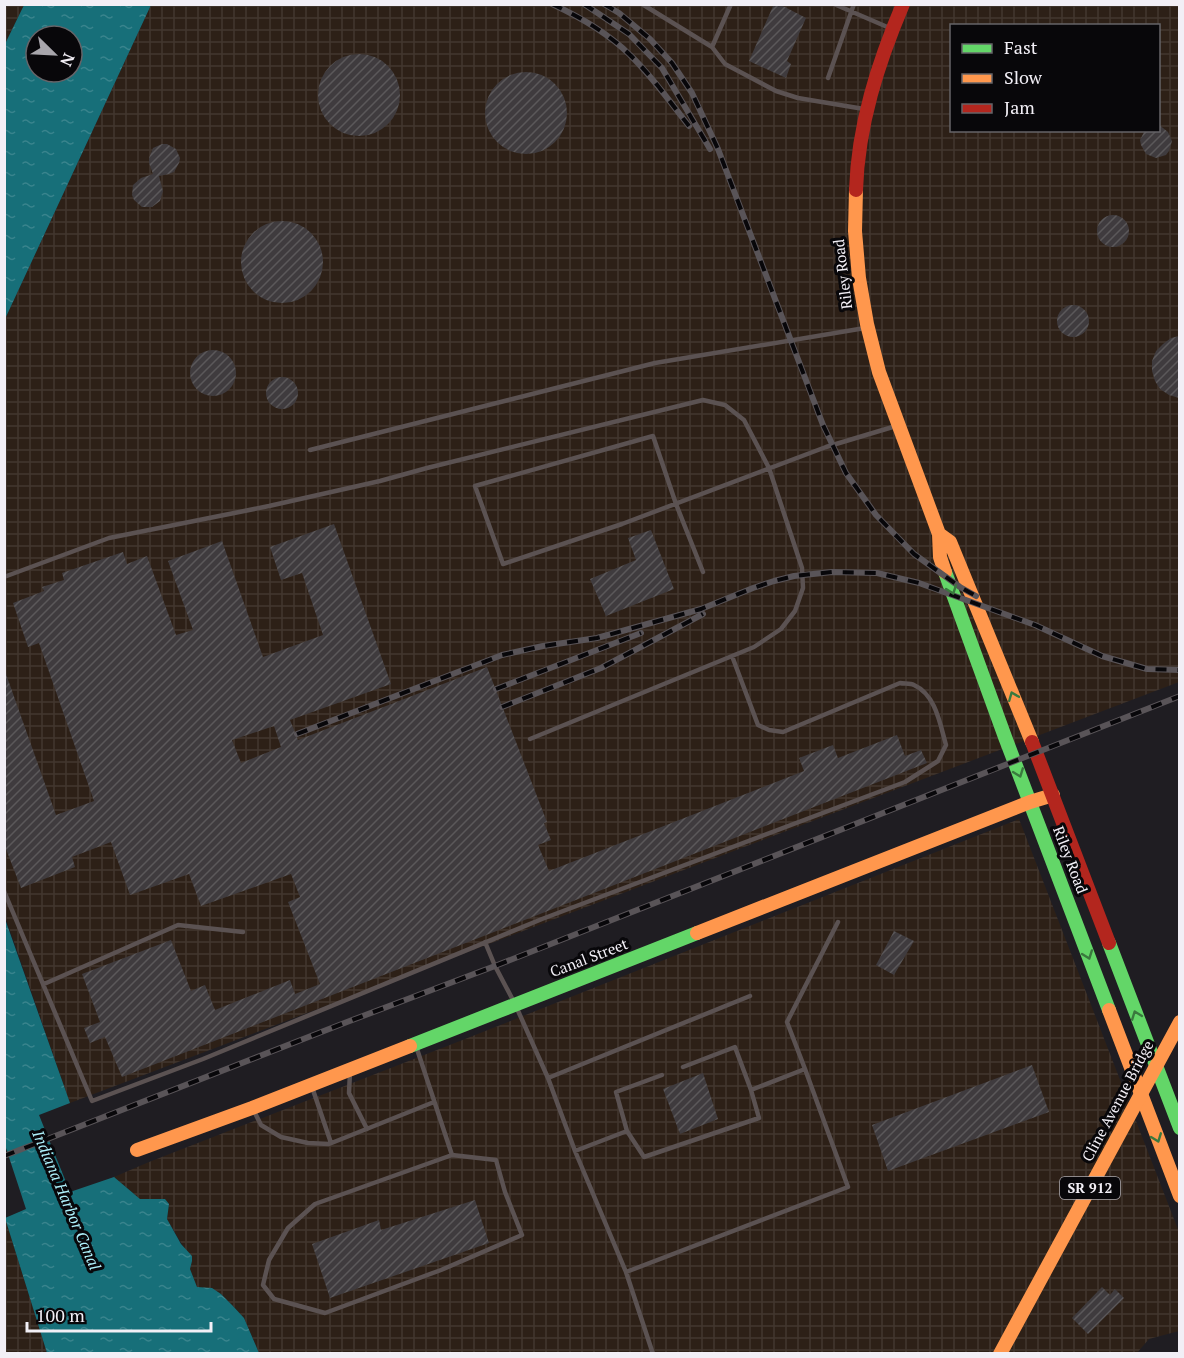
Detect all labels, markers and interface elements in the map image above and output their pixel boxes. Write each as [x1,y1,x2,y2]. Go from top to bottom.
north arrow [24,24,84,84]
legend [950,24,1160,132]
text: Fast [1004,35,1038,59]
text: N [55,50,80,70]
text: Slow [1004,65,1043,89]
text: Jam [1004,95,1035,119]
street label: Riley Road [828,238,856,310]
one-way arrow [944,584,957,595]
one-way arrow [1008,691,1020,702]
one-way arrow [1012,767,1024,778]
street label: Riley Road [1049,823,1093,896]
street label: Canal Street [547,933,631,981]
one-way arrow [1081,950,1094,960]
one-way arrow [1131,1010,1143,1021]
street label: Cline Avenue Bridge [1077,1036,1158,1165]
water label: Indiana Harbor Canal [27,1126,107,1274]
one-way arrow [1150,1132,1163,1143]
road number: SR 912 [1060,1177,1120,1199]
scale bar [27,1295,212,1333]
text: 100 m [36,1303,85,1327]

